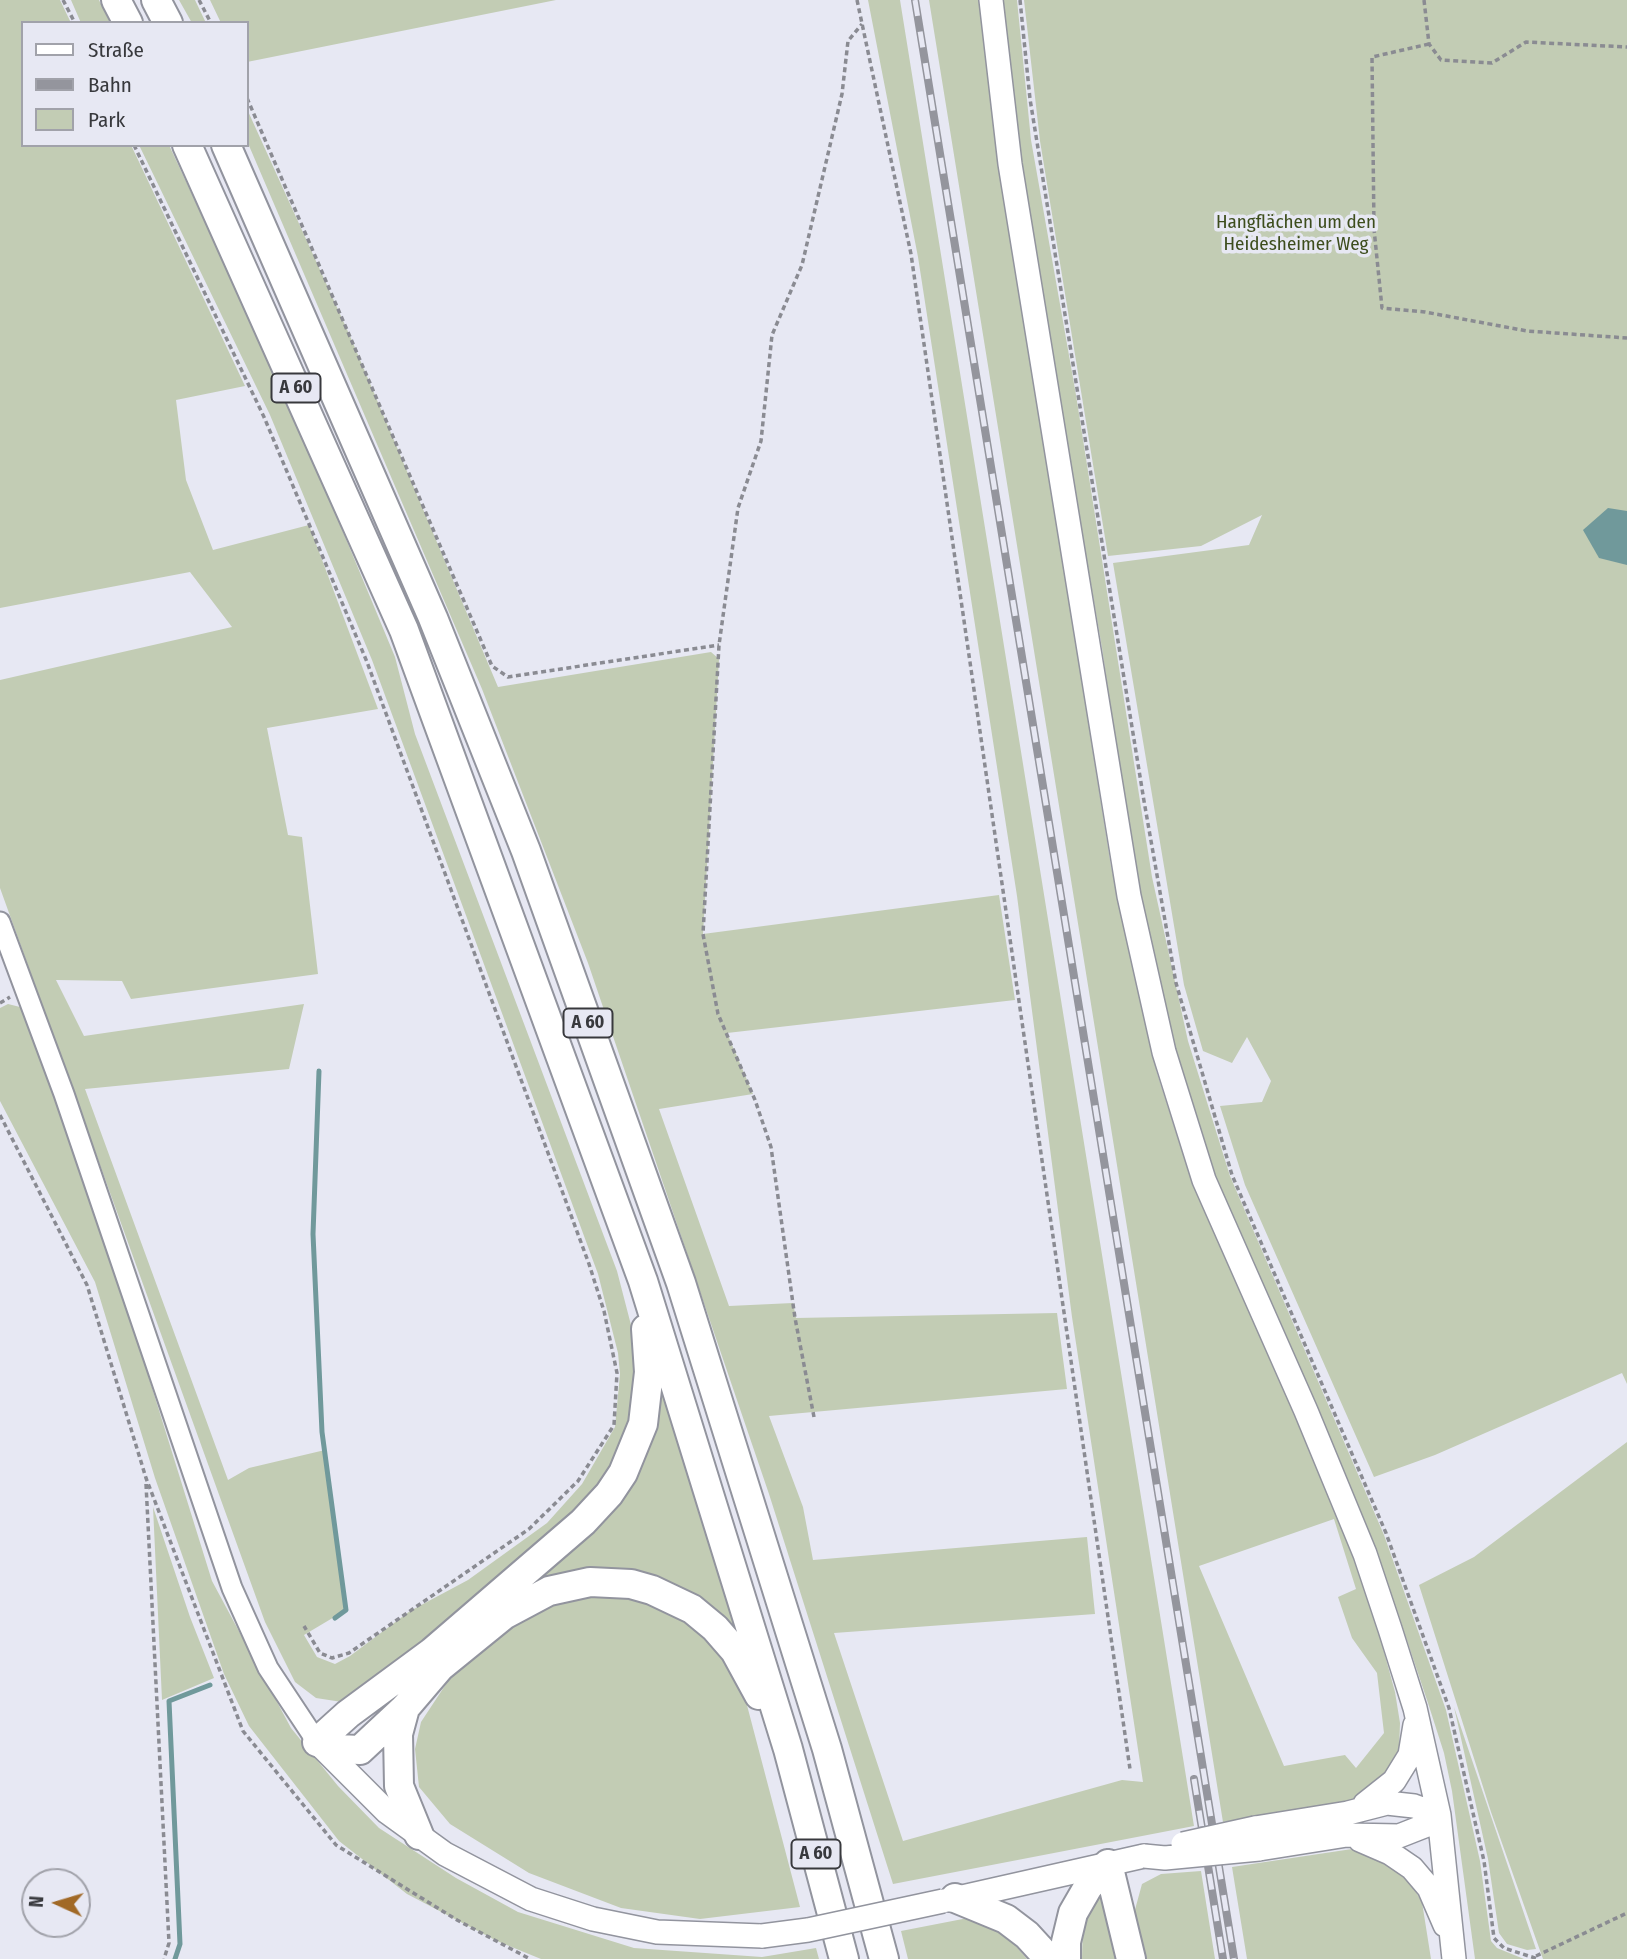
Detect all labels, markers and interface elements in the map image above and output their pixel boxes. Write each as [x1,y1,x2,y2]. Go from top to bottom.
legend [21,21,248,147]
text: Straße [88,37,144,63]
text: Bahn [88,72,132,98]
text: Park [88,107,125,133]
park label: Hangflächen um den Heidesheimer Weg [1216,212,1376,256]
road number: A 60 [272,374,320,402]
road number: A 60 [564,1008,612,1038]
road number: A 60 [792,1840,840,1868]
north arrow [21,1868,91,1938]
text: N [25,1895,48,1908]

